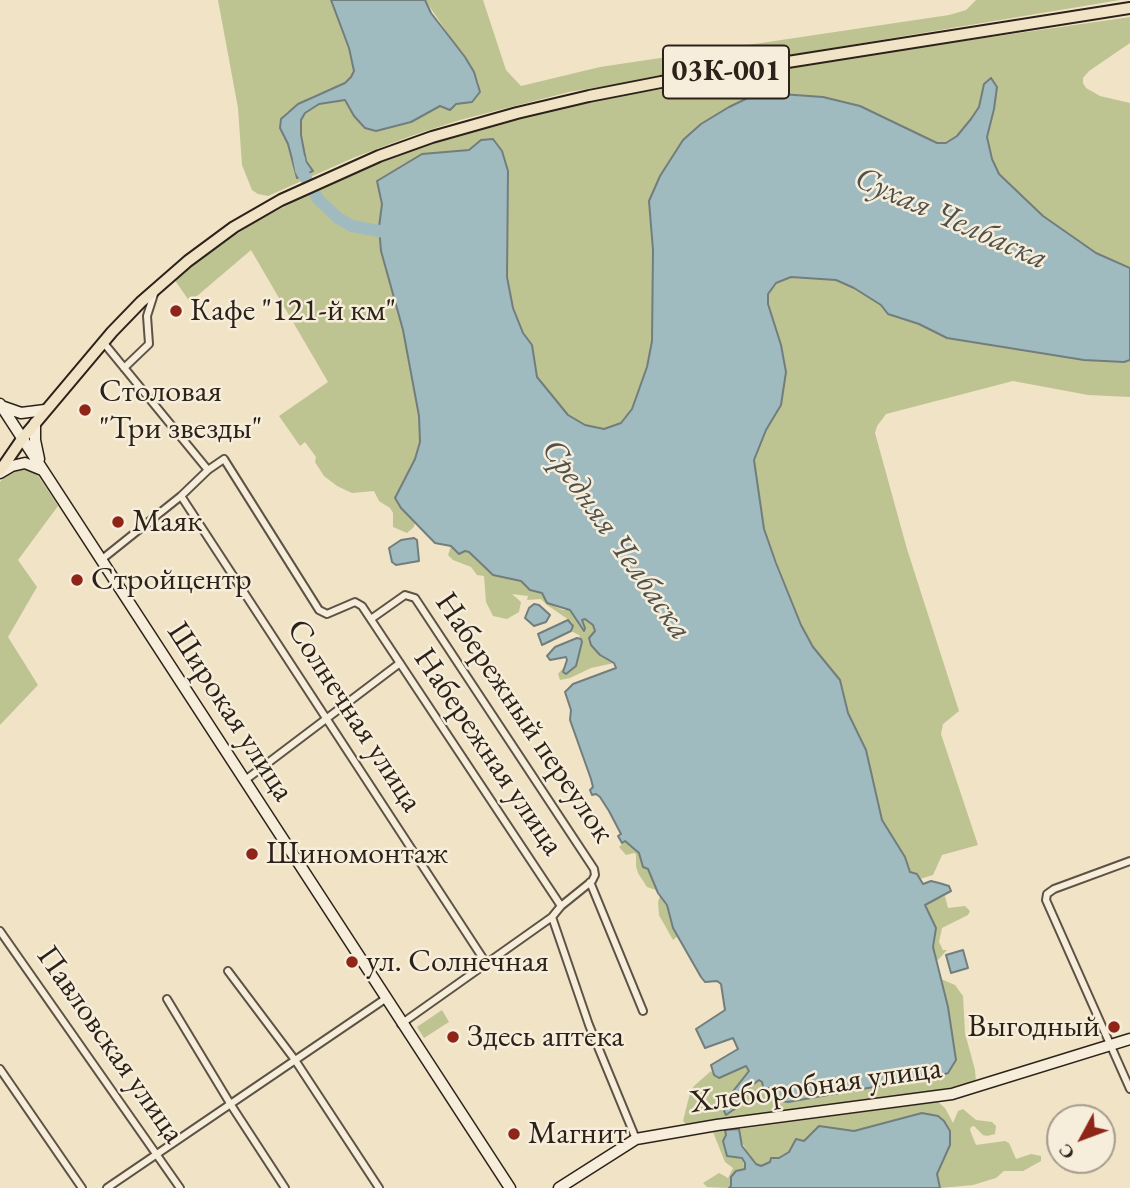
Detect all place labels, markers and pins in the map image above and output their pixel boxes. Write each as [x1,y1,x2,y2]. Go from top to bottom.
place label: Кафе "121-й км" [190,292,396,330]
marker: Кафе "121-й км" [168,303,184,319]
place label: Столовая "Три звезды" [99,373,262,448]
marker: Столовая "Три звезды" [77,402,93,418]
place label: Маяк [132,503,203,541]
marker: Маяк [110,514,126,530]
place label: Стройцентр [91,561,252,599]
marker: Стройцентр [69,572,85,588]
place label: Шиномонтаж [266,835,449,873]
marker: Шиномонтаж [244,846,260,862]
place label: ул. Солнечная [366,943,549,981]
marker: ул. Солнечная [344,954,360,970]
place label: Выгодный [968,1008,1100,1046]
place label: Здесь аптека [467,1018,624,1056]
marker: Выгодный [1106,1019,1122,1035]
marker: Здесь аптека [445,1029,461,1045]
place label: Магнит [528,1115,627,1153]
marker: Магнит [506,1126,522,1142]

